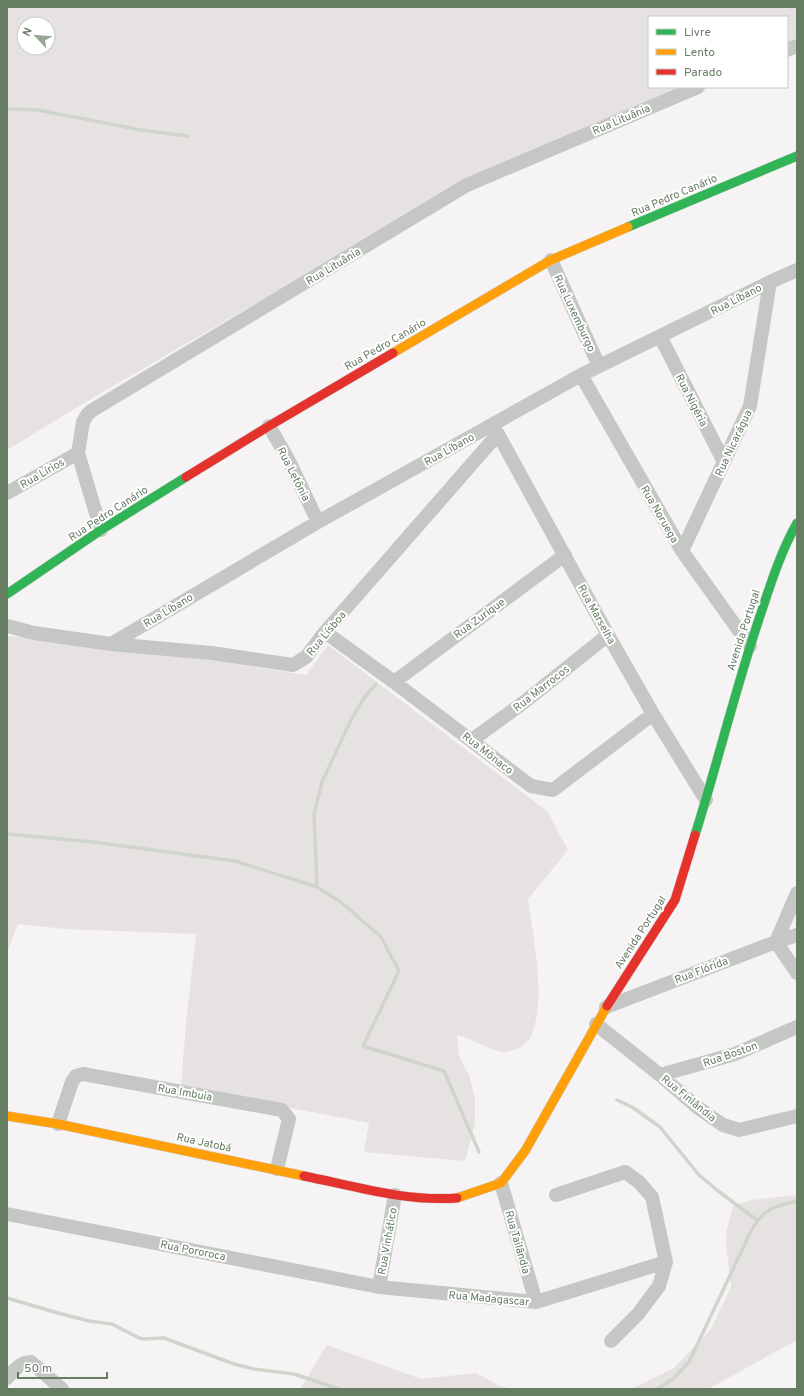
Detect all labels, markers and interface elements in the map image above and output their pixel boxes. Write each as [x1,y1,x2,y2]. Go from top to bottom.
north arrow [16,16,56,56]
legend [648,16,788,88]
text: N [20,25,36,39]
text: Livre [684,25,711,41]
text: Lento [684,45,715,61]
text: Parado [684,65,722,81]
street label: Rua Lituânia [590,101,653,138]
street label: Rua Pedro Canário [629,172,719,220]
street label: Rua Lituânia [304,245,364,289]
street label: Rua Luxemburgo [550,273,598,354]
street label: Rua Líbano [709,281,764,319]
street label: Rua Pedro Canário [342,316,429,374]
street label: Rua Nigéria [672,372,710,429]
street label: Rua Nicarágua [712,408,756,479]
street label: Rua Líbano [422,430,477,469]
street label: Rua Letônia [274,445,313,504]
street label: Rua Lírios [18,456,67,492]
street label: Rua Pedro Canário [66,483,151,545]
street label: Rua Noruega [637,483,681,546]
street label: Rua Marselha [574,582,618,647]
street label: Avenida Portugal [724,588,764,673]
street label: Rua Líbano [141,591,196,631]
street label: Rua Zurique [451,595,508,642]
street label: Rua Lísboa [304,608,350,659]
street label: Rua Marrocos [511,662,573,715]
street label: Rua Mônaco [459,730,516,778]
street label: Avenida Portugal [612,893,670,972]
street label: Rua Flórida [673,954,730,988]
street label: Rua Boston [701,1039,759,1071]
street label: Rua Finlândia [658,1072,719,1125]
street label: Rua Imbuia [156,1081,213,1105]
street label: Rua Jatobá [175,1130,233,1156]
street label: Rua Vinhático [375,1206,401,1276]
street label: Rua Tailândia [501,1209,533,1276]
street label: Rua Pororoca [159,1238,227,1264]
street label: Rua Madagascar [448,1288,531,1310]
scale bar [18,1354,107,1380]
text: 50 m [24,1361,52,1377]

